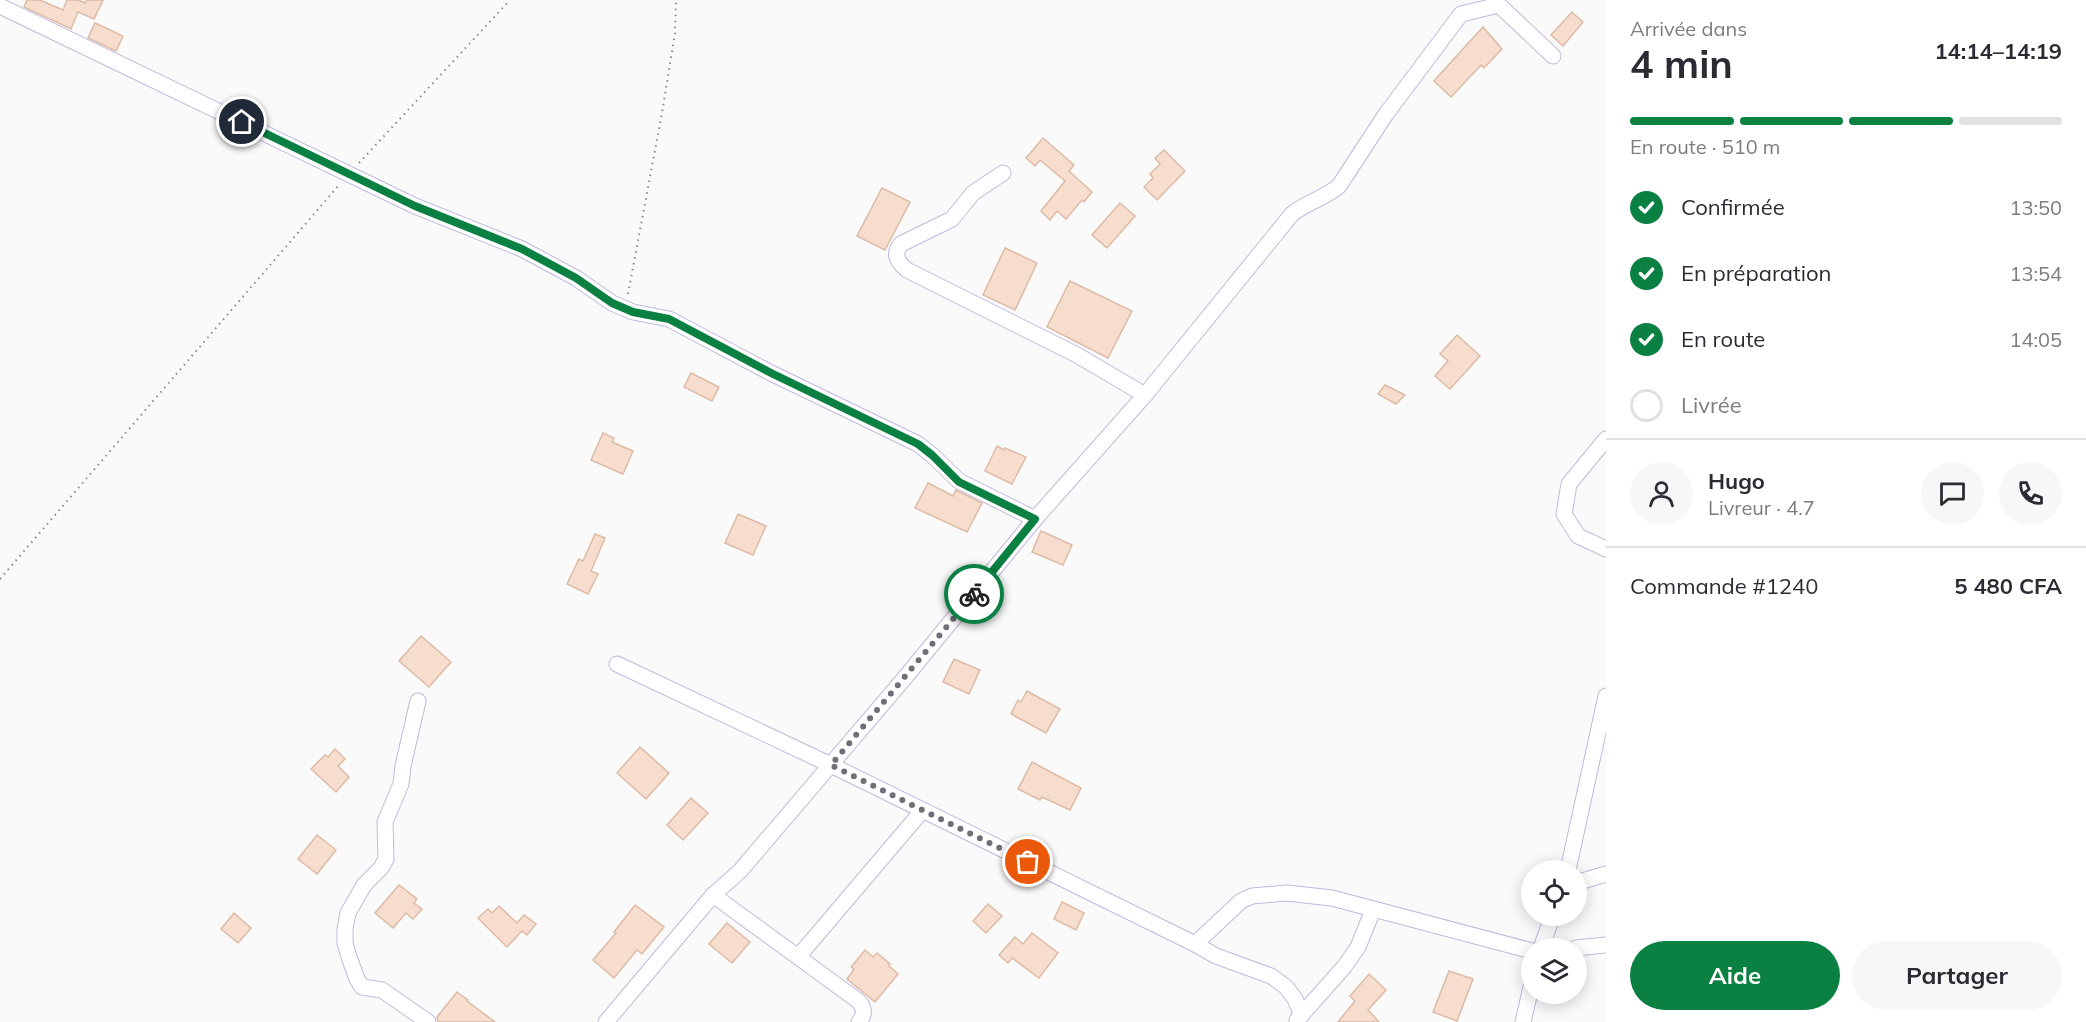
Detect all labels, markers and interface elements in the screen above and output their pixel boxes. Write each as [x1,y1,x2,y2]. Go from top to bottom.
text: Arrivée dans [1630,16,1747,41]
text: 14:14–14:19 [1934,37,2062,65]
text: 4 min [1630,39,1733,88]
pin [216,96,267,147]
icon: home [225,105,258,138]
text: En route · 510 m [1630,134,1780,159]
icon: check [1630,191,1663,224]
text: Confirmée [1681,193,1785,221]
text: 13:50 [2009,195,2062,220]
icon: check [1630,257,1663,290]
text: En préparation [1681,259,1831,287]
text: 13:54 [2009,261,2062,286]
icon: check [1630,323,1663,356]
text: En route [1681,325,1765,353]
text: 14:05 [2009,327,2062,352]
text: Livrée [1681,391,1742,419]
button: person [1630,462,1693,525]
button: chat [1921,462,1984,525]
button: phone [1999,462,2062,525]
text: Hugo [1708,467,1765,495]
text: Livreur · 4.7 [1708,495,1815,520]
courier [944,564,1004,624]
text: Commande #1240 [1630,572,1818,600]
text: 5 480 CFA [1954,572,2062,600]
icon: bike [958,578,991,611]
pin [1002,836,1053,887]
icon: bag [1011,845,1044,878]
map controls [1521,860,1587,1004]
button: locate [1521,860,1587,926]
button: layers [1521,938,1587,1004]
button: Aide [1630,941,1840,1010]
button: Partager [1852,941,2062,1010]

